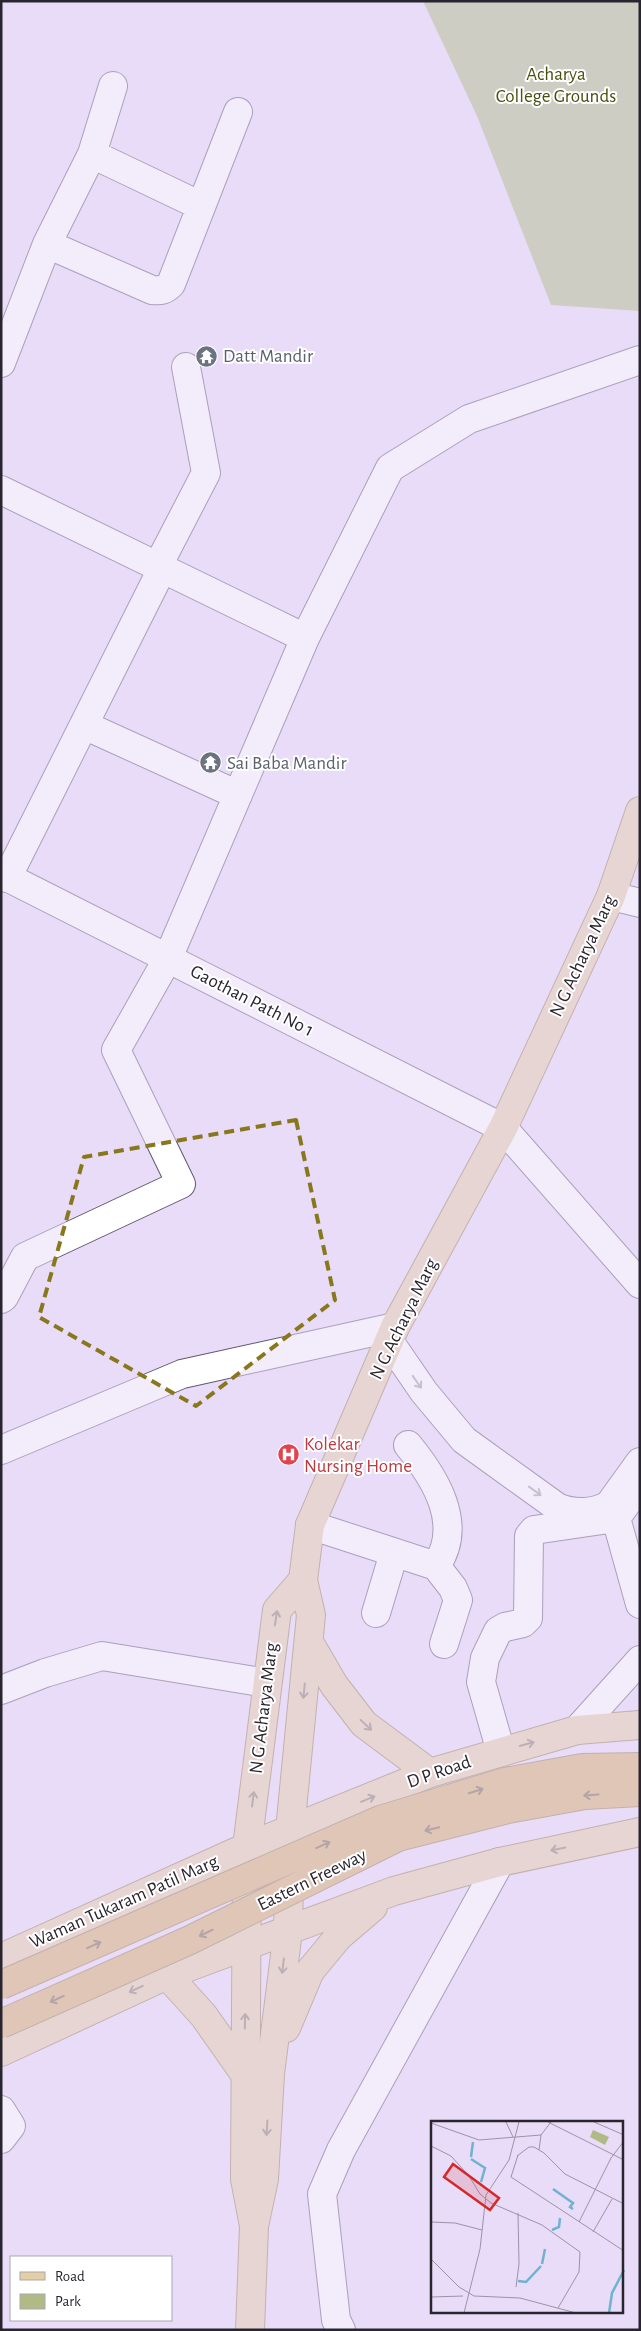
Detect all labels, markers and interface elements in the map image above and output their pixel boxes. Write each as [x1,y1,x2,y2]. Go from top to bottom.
park label: Acharya College Grounds [496,65,616,106]
temple icon: Datt Mandir [195,344,219,368]
place label: Datt Mandir [223,347,313,366]
temple icon: Sai Baba Mandir [199,751,223,775]
place label: Sai Baba Mandir [227,754,347,773]
street label: N G Acharya Marg [547,892,620,1020]
street label: Gaothan Path No 1 [187,962,317,1040]
street label: N G Acharya Marg [367,1255,442,1382]
one-way arrow [412,1374,422,1388]
place label: Kolekar Nursing Home [304,1435,412,1476]
hospital icon: Kolekar Nursing Home [276,1443,300,1467]
one-way arrow [528,1486,542,1496]
one-way arrow [272,1610,282,1626]
street label: N G Acharya Marg [247,1641,282,1775]
one-way arrow [299,1682,309,1698]
one-way arrow [360,1719,373,1730]
one-way arrow [519,1739,535,1749]
street label: D P Road [405,1752,474,1792]
one-way arrow [468,1785,484,1795]
one-way arrow [248,1791,258,1807]
one-way arrow [583,1791,599,1800]
one-way arrow [360,1793,375,1802]
one-way arrow [425,1824,441,1834]
one-way arrow [315,1839,330,1849]
street label: Eastern Freeway [255,1845,369,1915]
one-way arrow [550,1845,566,1854]
street label: Waman Tukaram Patil Marg [27,1852,222,1952]
one-way arrow [198,1928,213,1938]
one-way arrow [86,1939,101,1949]
one-way arrow [278,1958,288,1974]
one-way arrow [129,1985,144,1995]
one-way arrow [50,1995,65,2005]
one-way arrow [240,2013,249,2029]
one-way arrow [262,2119,271,2135]
inset map [431,2121,624,2314]
legend [10,2256,172,2321]
text: Road [55,2269,85,2284]
text: Park [55,2294,81,2309]

